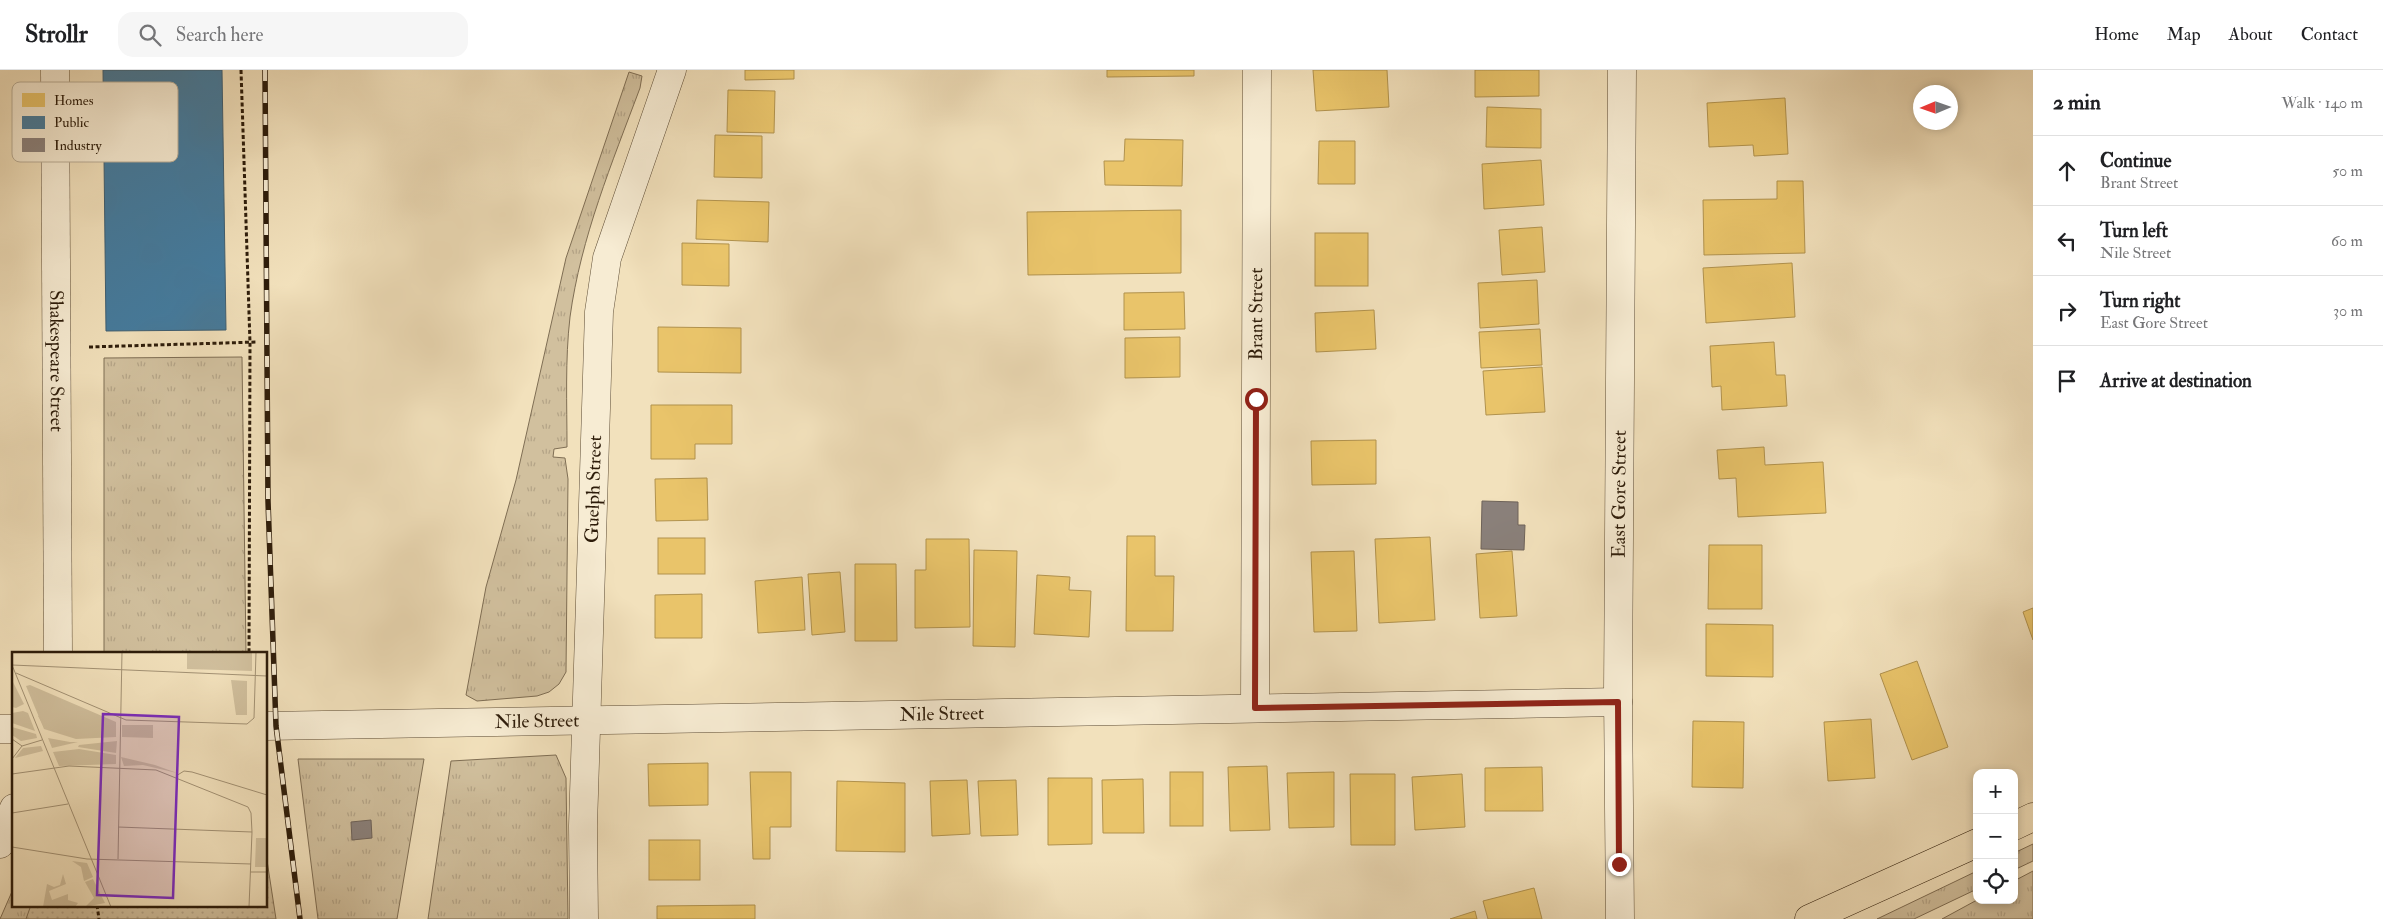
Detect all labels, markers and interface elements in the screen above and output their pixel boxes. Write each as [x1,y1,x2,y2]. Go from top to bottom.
search box [118,12,468,57]
text: Strollr [25,19,88,50]
icon: search [136,21,164,49]
text: Search here [176,23,264,47]
text: Home [2094,23,2139,46]
text: Map [2167,23,2201,46]
text: About [2229,23,2273,46]
text: Contact [2301,23,2358,46]
legend [12,82,178,162]
north arrow [1913,85,1958,130]
text: 2 min [2053,89,2101,116]
text: Homes [54,92,94,109]
text: Walk · 140 m [2282,93,2363,113]
text: Public [54,114,89,131]
text: Industry [54,137,103,155]
text: Continue [2100,149,2171,173]
icon: ahead [2053,157,2081,185]
text: 50 m [2332,161,2363,181]
text: Brant Street [2100,173,2178,193]
text: Turn left [2100,219,2168,243]
icon: left [2053,227,2081,255]
text: 60 m [2331,231,2363,251]
text: Nile Street [2100,243,2171,263]
street label: Brant Street [1244,267,1268,361]
text: Turn right [2100,289,2180,313]
street label: Shakespeare Street [43,290,69,432]
icon: right [2053,297,2081,325]
text: 30 m [2333,301,2363,321]
text: East Gore Street [2100,313,2208,333]
icon: arrive [2053,367,2081,395]
text: Arrive at destination [2100,369,2252,393]
route start [1245,388,1268,411]
street label: East Gore Street [1607,430,1632,558]
street label: Guelph Street [580,435,607,544]
inset map [12,652,268,906]
street label: Nile Street [899,701,984,727]
street label: Nile Street [494,708,579,734]
map controls [1973,769,2018,904]
button: + [1973,769,2018,814]
button: − [1973,814,2018,859]
route end [1608,853,1631,876]
button: locate [1973,859,2018,904]

